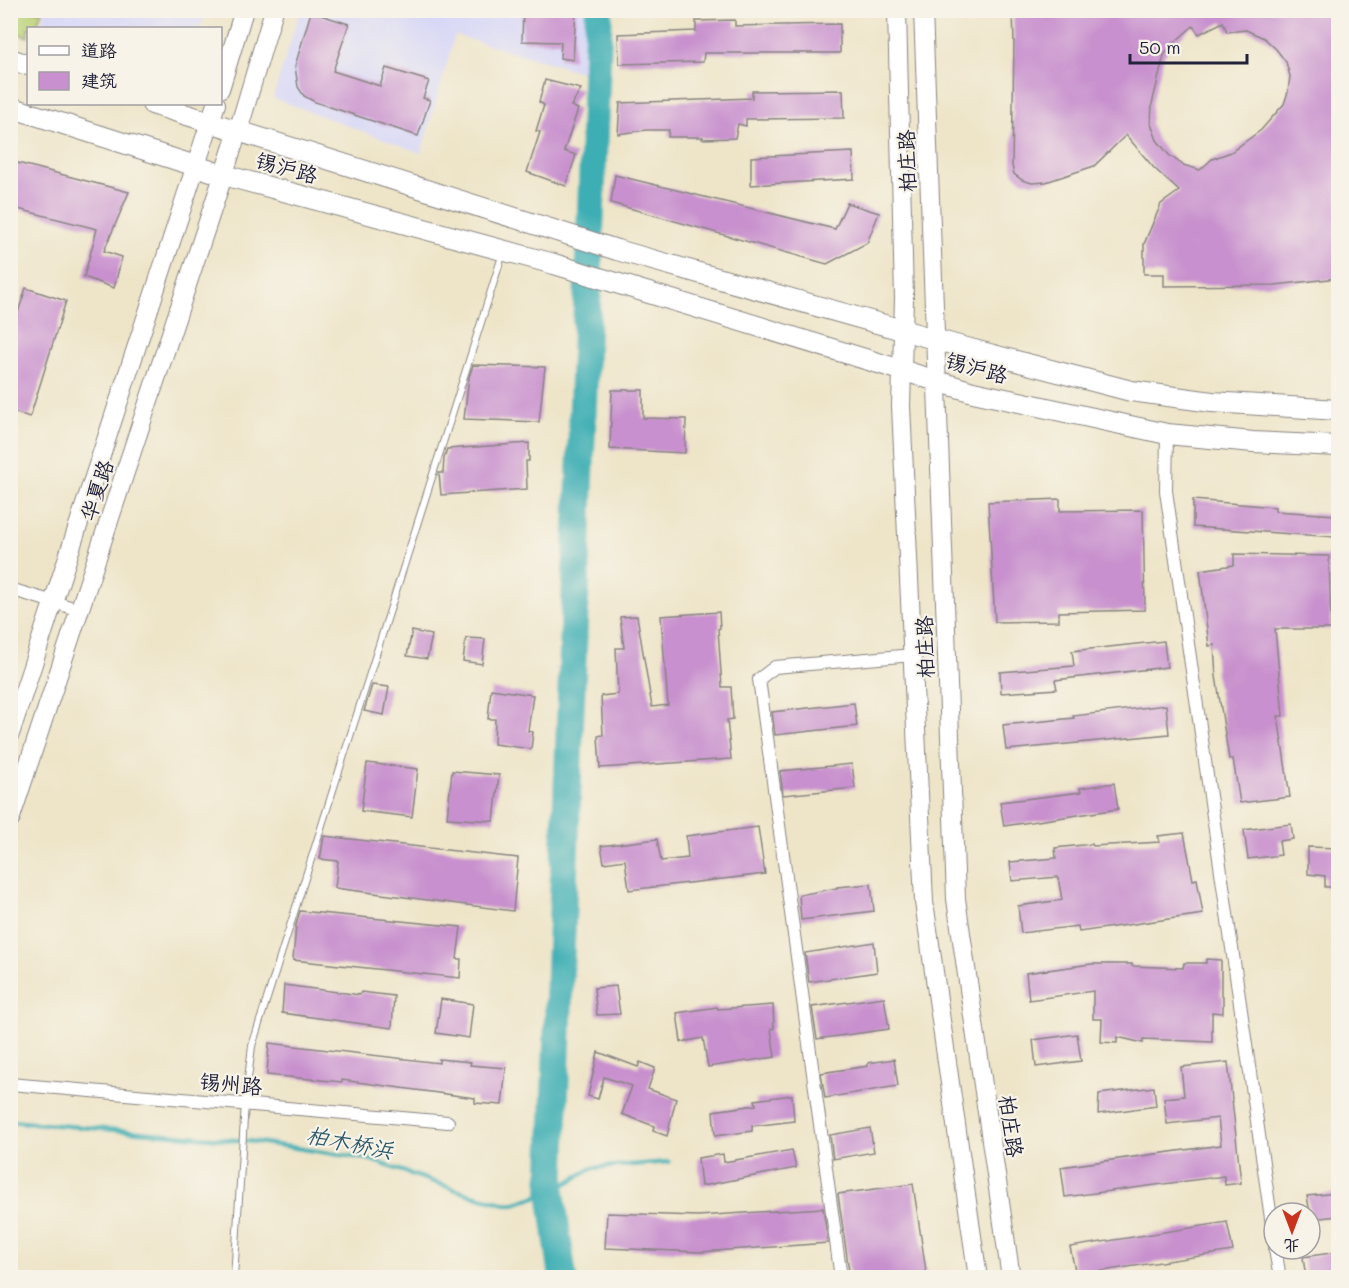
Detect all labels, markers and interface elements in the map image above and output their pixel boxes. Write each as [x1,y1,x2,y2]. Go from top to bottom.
legend [27,27,222,105]
scale bar [1130,27,1247,65]
text: 50 m [1139,35,1181,59]
text: 道路 [81,38,117,62]
text: 建筑 [81,68,117,92]
street label: 柏庄路 [891,129,921,193]
street label: 锡沪路 [253,146,321,188]
street label: 锡沪路 [943,346,1011,388]
street label: 华夏路 [73,456,119,524]
street label: 柏庄路 [909,615,939,679]
street label: 锡州路 [198,1067,264,1099]
street label: 柏庄路 [994,1093,1030,1159]
water label: 柏木桥浜 [304,1119,397,1165]
north arrow [1262,1201,1322,1261]
text: 北 [1284,1236,1300,1257]

